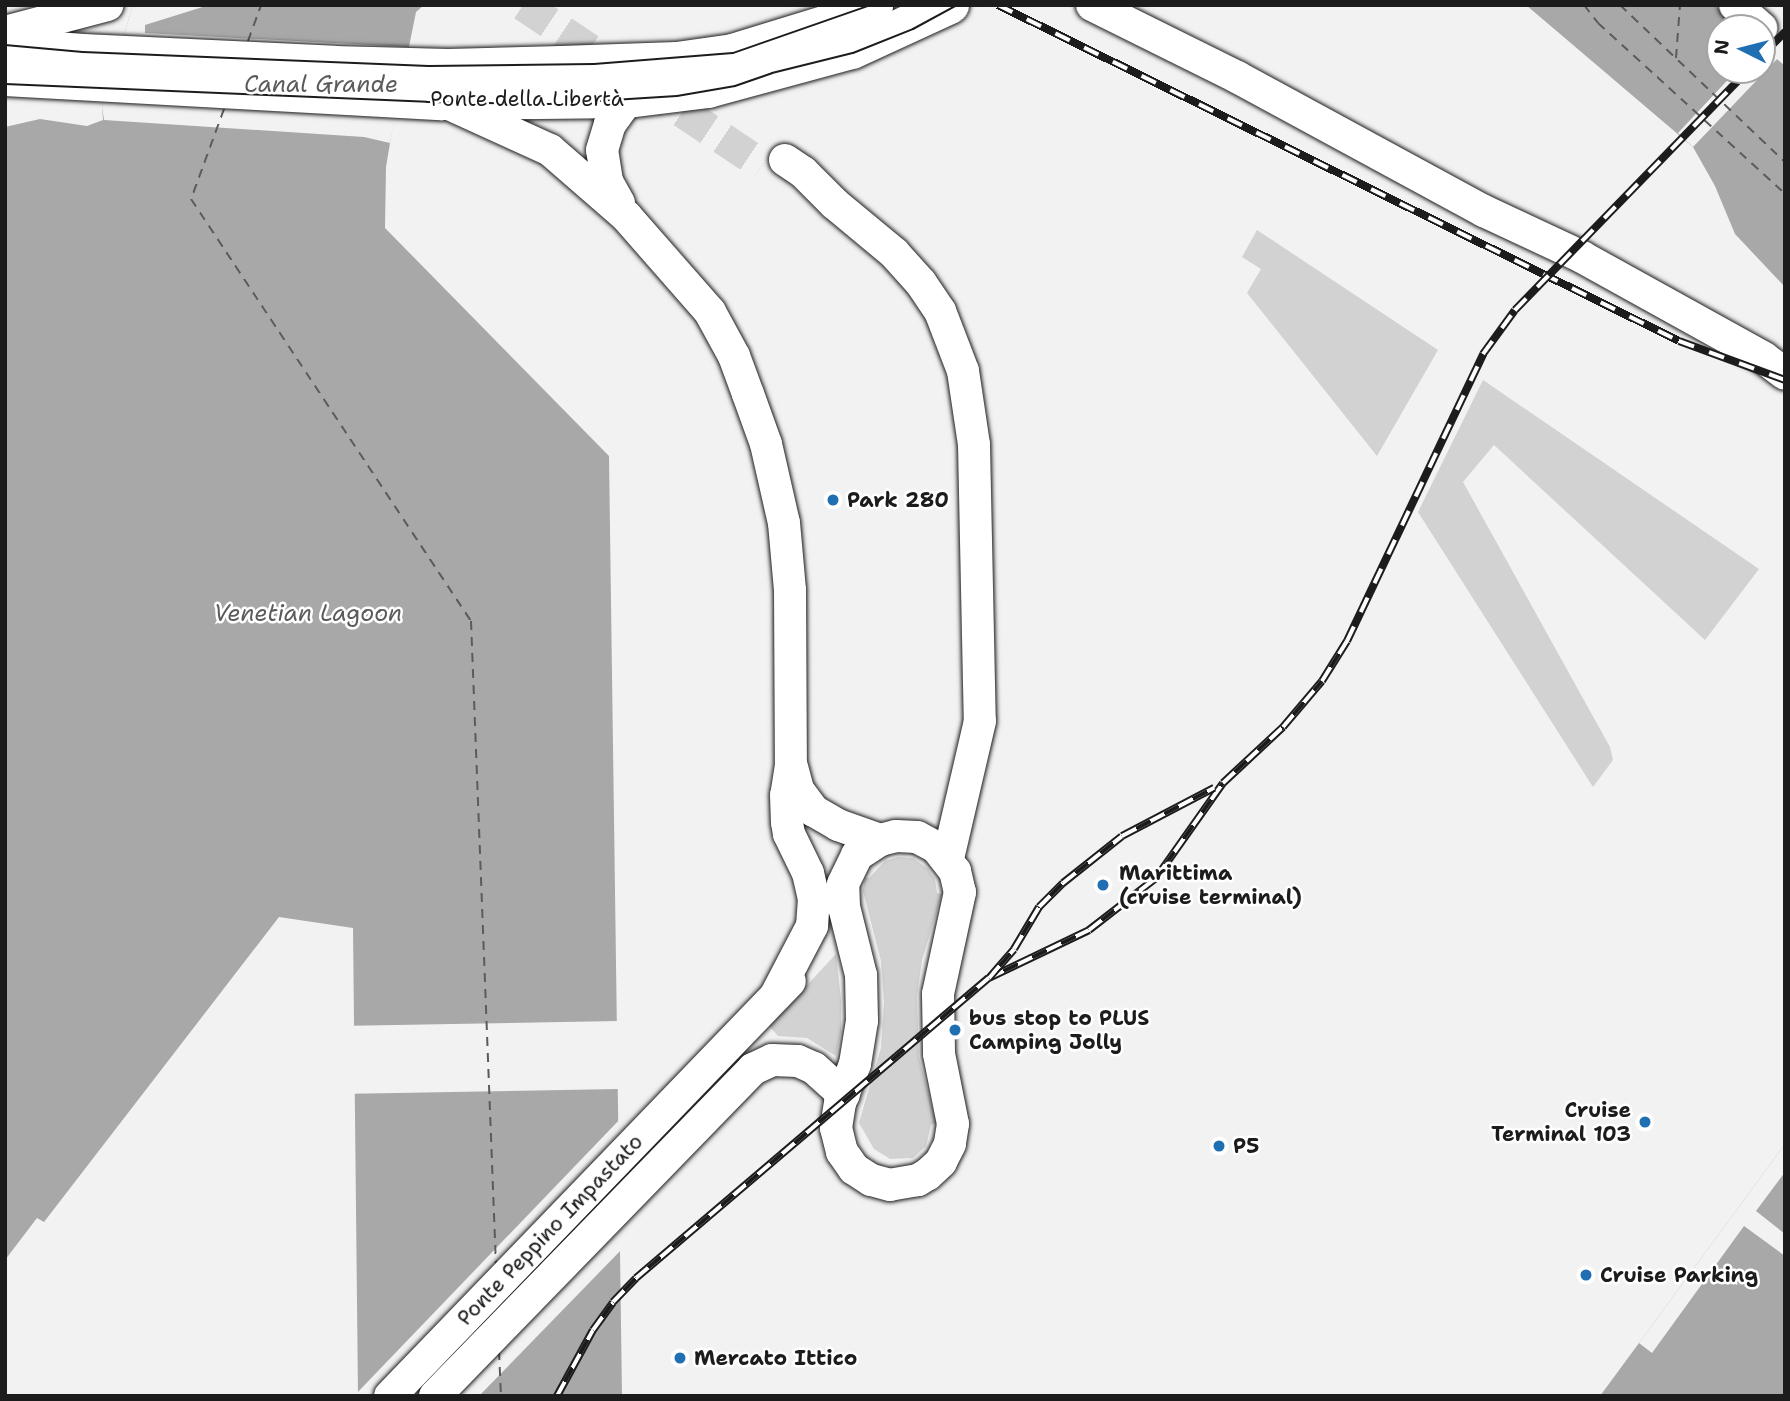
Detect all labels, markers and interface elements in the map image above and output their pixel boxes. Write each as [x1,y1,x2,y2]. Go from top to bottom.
north arrow [1706,14,1776,84]
text: N [1708,38,1735,56]
water label: Canal Grande [244,70,398,98]
street label: Ponte della Libertà [430,86,624,112]
place label: Park 280 [847,487,949,513]
marker: Park 280 [825,492,841,508]
water label: Venetian Lagoon [214,599,402,627]
place label: Marittima (cruise terminal) [1119,860,1302,910]
marker: Marittima (cruise terminal) [1093,875,1113,895]
place label: bus stop to PLUS Camping Jolly [969,1005,1149,1055]
marker: bus stop to PLUS Camping Jolly [947,1022,963,1038]
place label: Cruise Terminal 103 [1491,1097,1631,1147]
marker: Cruise Terminal 103 [1637,1114,1653,1130]
street label: Ponte Peppino Impastato [452,1129,648,1331]
place label: P5 [1233,1133,1259,1159]
marker: P5 [1211,1138,1227,1154]
place label: Cruise Parking [1600,1262,1758,1288]
marker: Cruise Parking [1578,1267,1594,1283]
place label: Mercato Ittico [694,1345,857,1371]
marker: Mercato Ittico [672,1350,688,1366]

